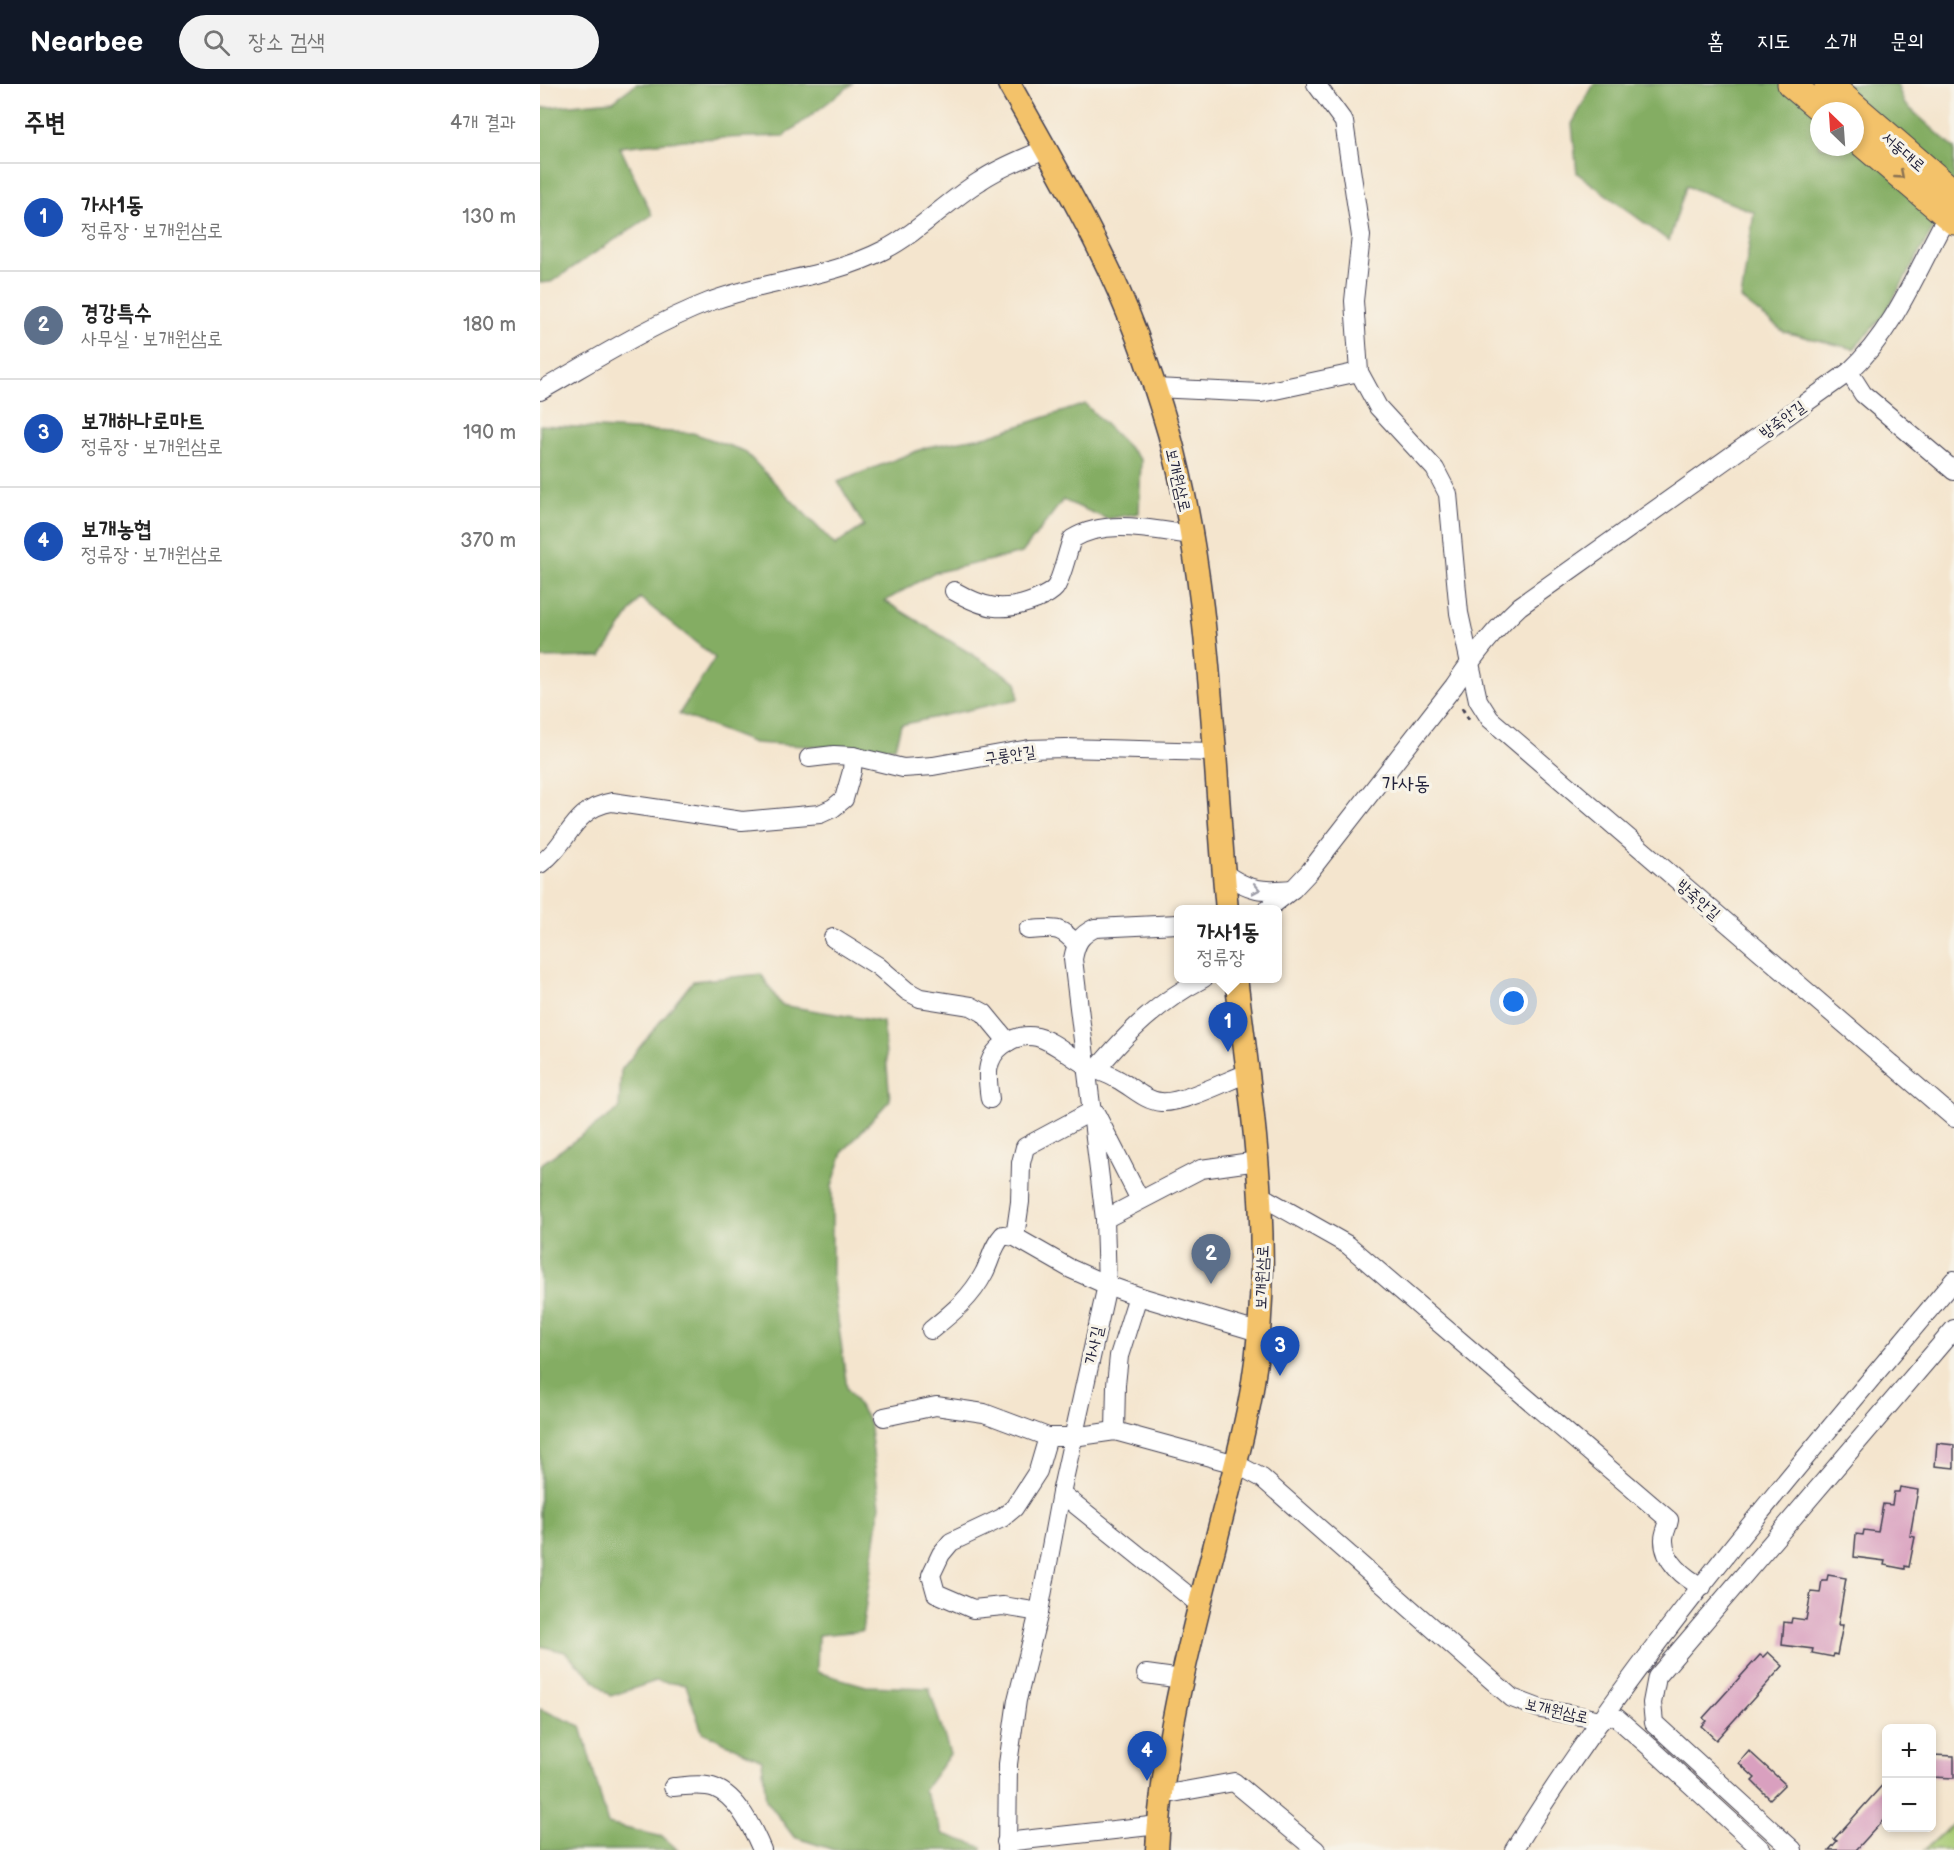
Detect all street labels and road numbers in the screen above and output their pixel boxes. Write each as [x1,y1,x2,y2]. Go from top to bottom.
street label: 서동대로 [1877,128,1929,176]
street label: 방죽안길 [1756,397,1809,443]
street label: 보개원삼로 [1161,447,1194,514]
street label: 구롱안길 [983,742,1037,768]
street label: 방죽안길 [1672,876,1724,924]
street label: 보개원삼로 [1252,1245,1273,1310]
street label: 가사길 [1081,1324,1108,1366]
street label: 보개원삼로 [1523,1695,1590,1728]

